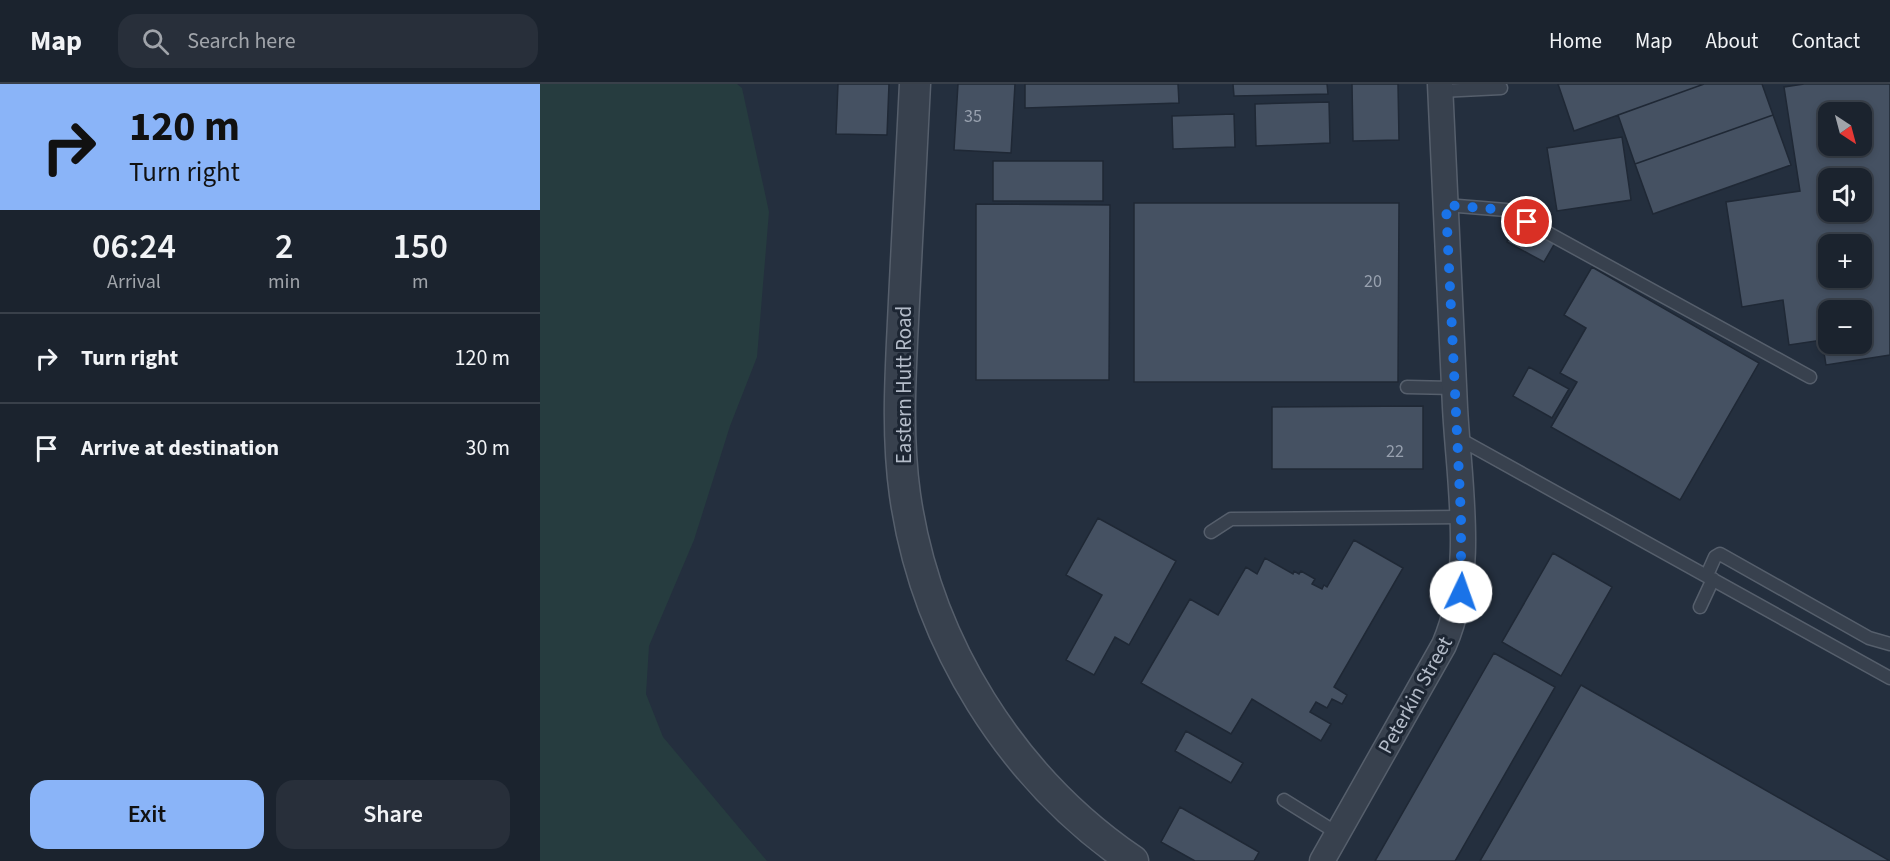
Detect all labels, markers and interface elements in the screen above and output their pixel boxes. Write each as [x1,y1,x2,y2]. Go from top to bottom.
search box [118,14,538,68]
text: Map [30,21,82,61]
icon: search [139,25,172,58]
text: Search here [187,25,296,57]
text: Home [1549,26,1602,56]
text: Map [1635,26,1673,56]
text: About [1706,26,1758,56]
text: Contact [1791,26,1860,56]
text: 120 m [129,97,240,157]
north arrow [1818,102,1872,156]
map controls [1818,102,1872,354]
house number: 35 [964,104,982,129]
icon: right [30,108,108,186]
text: Turn right [129,153,240,192]
button: sound [1818,168,1872,222]
pin [1501,196,1552,247]
icon: arrive [1510,205,1543,238]
text: 06:24 [92,221,176,272]
text: 2 [275,221,293,272]
text: 150 [392,221,448,272]
button: + [1818,234,1872,288]
text: Arrival [107,268,161,296]
text: min [268,268,300,296]
text: m [412,268,428,296]
house number: 20 [1364,269,1382,294]
button: − [1818,300,1872,354]
street label: Eastern Hutt Road [889,306,919,464]
icon: right [30,342,63,375]
text: Turn right [81,342,178,374]
text: 120 m [455,342,510,374]
icon: arrive [30,432,63,465]
text: Arrive at destination [81,432,279,464]
text: 30 m [465,432,510,464]
house number: 22 [1386,439,1404,464]
position arrow [1429,560,1493,624]
street label: Peterkin Street [1370,631,1460,759]
button: Exit [30,780,264,849]
button: Share [276,780,510,849]

